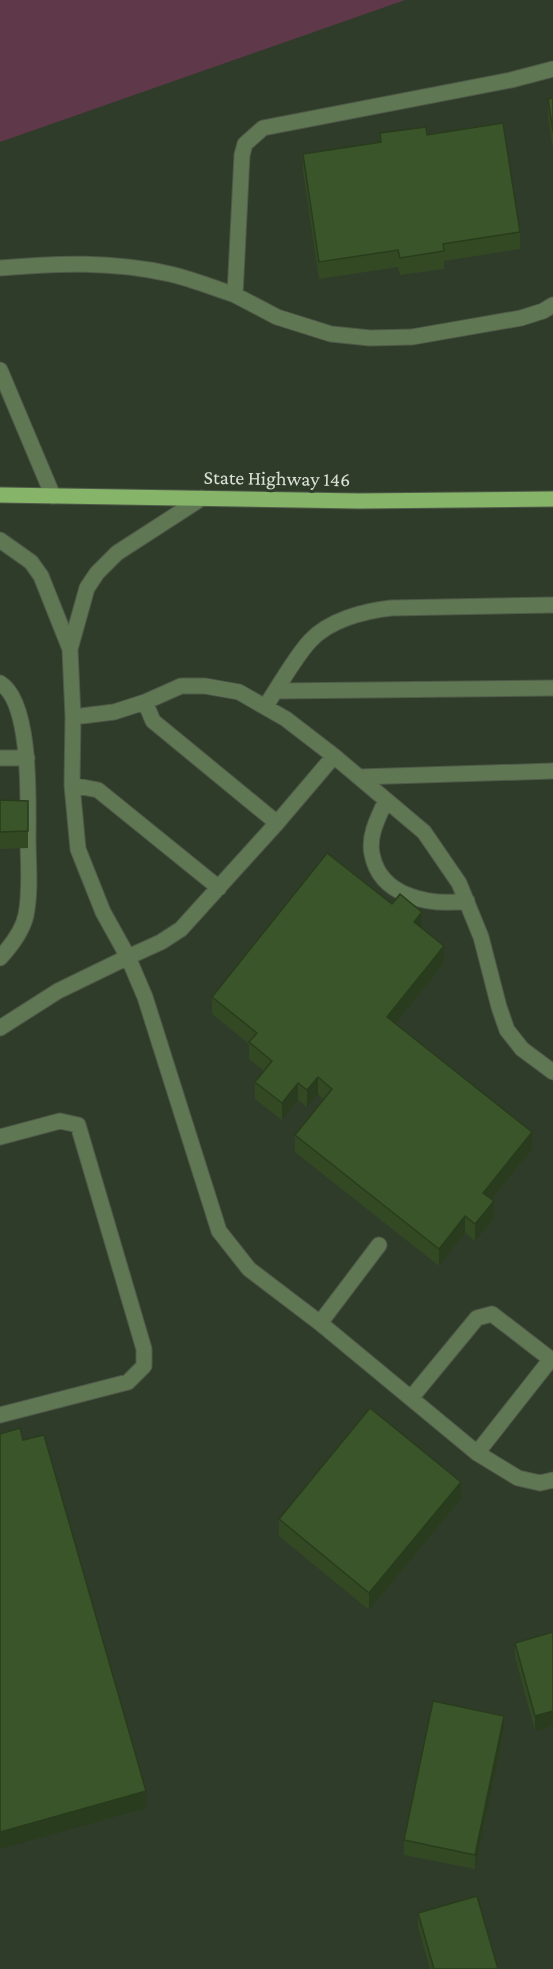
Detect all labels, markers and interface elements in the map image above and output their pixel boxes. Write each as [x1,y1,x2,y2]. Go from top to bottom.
street label: State Highway 146 [203,466,350,491]

